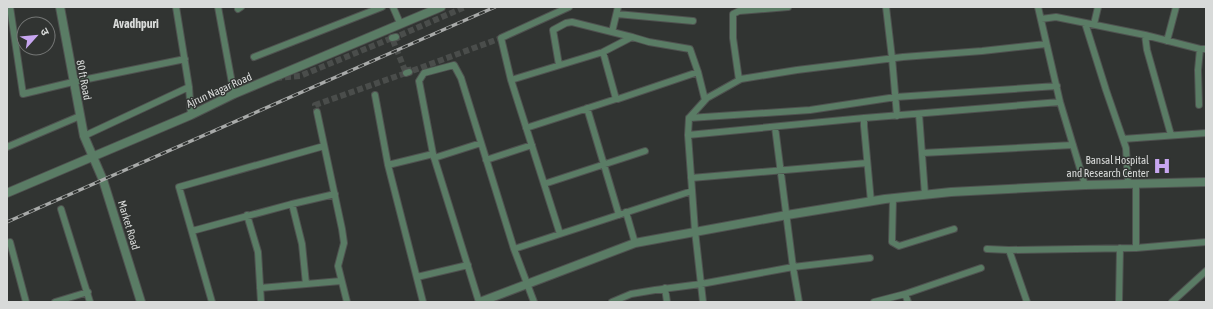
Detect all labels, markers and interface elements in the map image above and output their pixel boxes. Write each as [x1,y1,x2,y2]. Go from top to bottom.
north arrow [16,16,56,56]
district label: Avadhpuri [112,17,159,31]
text: उ [38,26,52,38]
street label: 80 ft Road [74,59,94,101]
street label: Ajrun Nagar Road [184,70,254,110]
place label: Bansal Hospital and Research Center [1067,154,1150,179]
hospital icon: Bansal Hospital and Research Center [1152,156,1172,176]
street label: Market Road [116,199,142,251]

